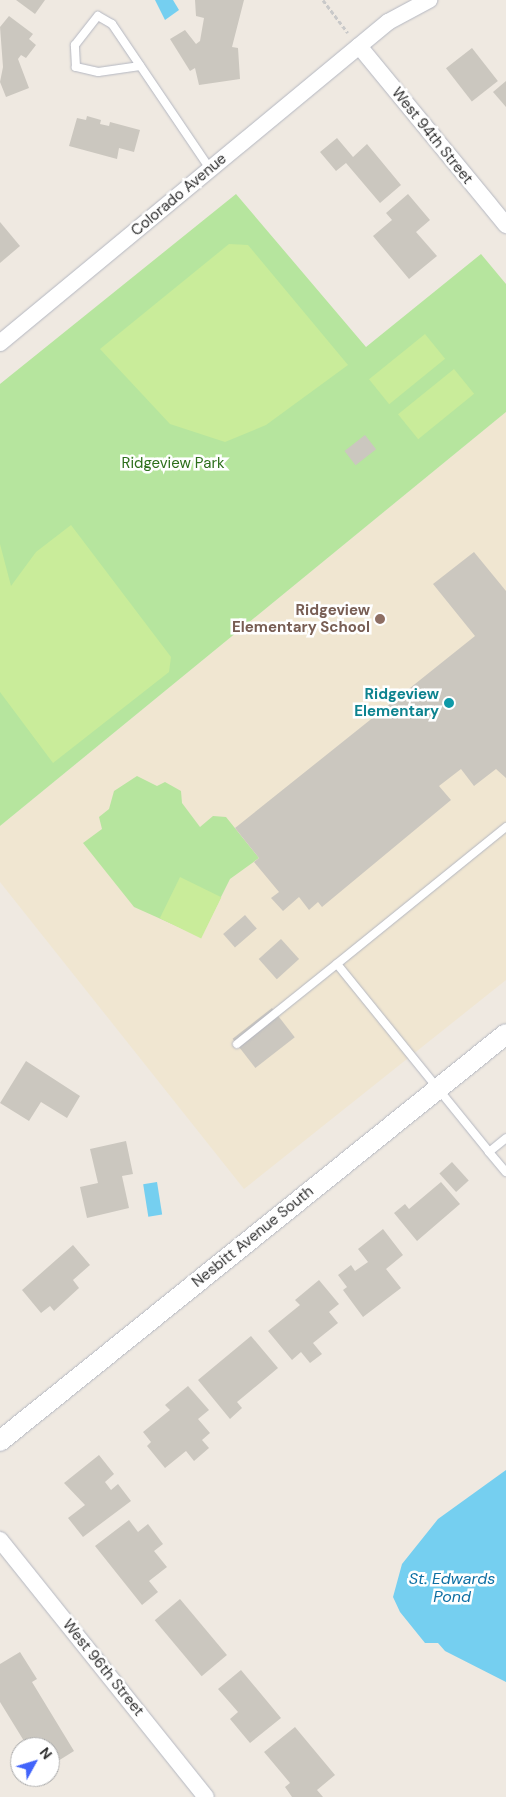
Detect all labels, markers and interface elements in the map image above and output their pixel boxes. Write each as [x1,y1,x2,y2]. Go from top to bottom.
street label: West 94th Street [388,84,476,188]
street label: Colorado Avenue [128,150,230,240]
park label: Ridgeview Park [122,455,224,473]
place label: Ridgeview Elementary School [232,601,370,636]
marker: Ridgeview Elementary School [374,613,386,625]
place label: Ridgeview Elementary [354,685,439,720]
marker: Ridgeview Elementary [443,697,455,709]
street label: Nesbitt Avenue South [189,1183,317,1291]
water label: St. Edwards Pond [409,1569,495,1607]
street label: West 96th Street [59,1616,147,1720]
north arrow [10,1737,60,1787]
text: N [36,1744,56,1763]

